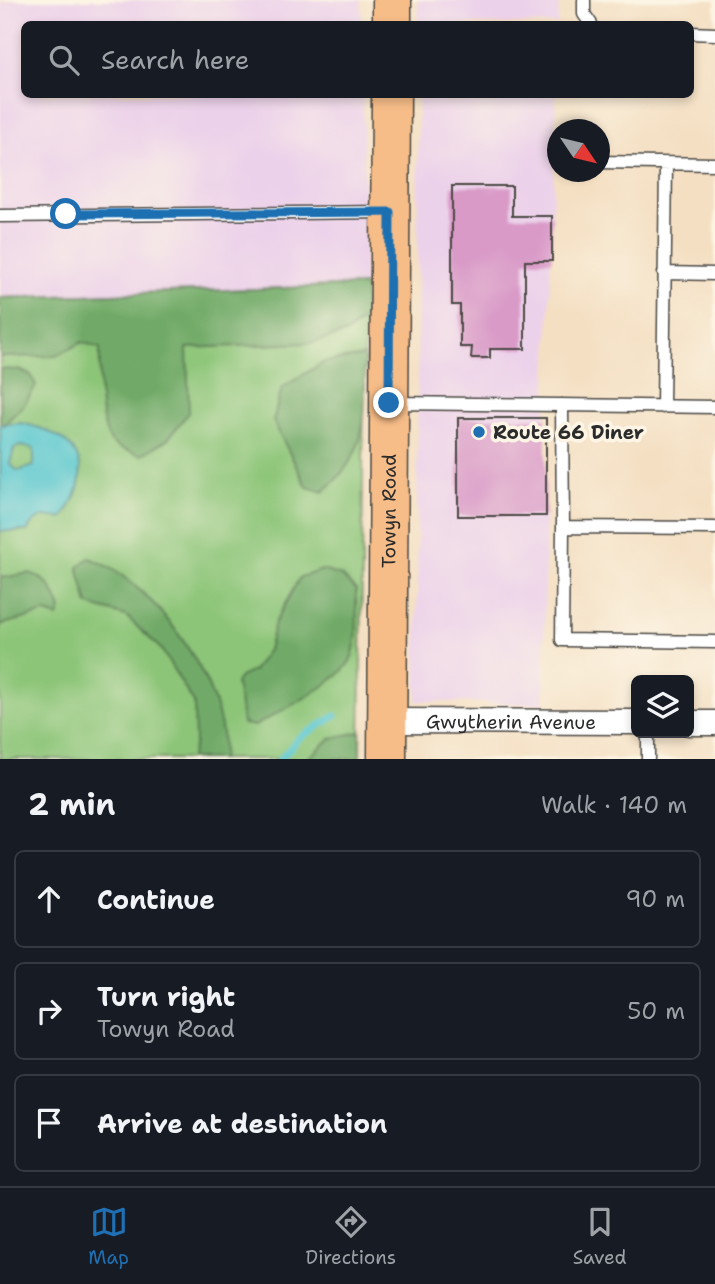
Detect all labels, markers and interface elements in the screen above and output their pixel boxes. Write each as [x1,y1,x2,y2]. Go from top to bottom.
search box [21,21,694,98]
icon: search [45,41,83,79]
text: Search here [101,42,250,77]
north arrow [547,119,610,182]
route start [50,198,81,229]
route end [373,387,404,418]
place label: Route 66 Diner [493,420,644,445]
marker: Route 66 Diner [471,424,487,440]
street label: Towyn Road [376,454,401,568]
map controls [631,675,694,738]
button: layers [631,675,694,738]
street label: Gwytherin Avenue [426,709,596,734]
text: 2 min [28,784,115,825]
text: Walk · 140 m [541,790,687,820]
icon: ahead [30,880,68,918]
text: Continue [97,882,215,917]
text: 90 m [625,884,685,914]
text: Turn right [97,979,235,1014]
icon: right [30,992,68,1030]
text: 50 m [627,996,685,1026]
text: Towyn Road [97,1014,235,1044]
icon: arrive [30,1104,68,1142]
text: Arrive at destination [97,1106,387,1141]
tab: Map [88,1203,129,1270]
tab: Directions [306,1203,396,1270]
tab: Saved [573,1203,627,1270]

